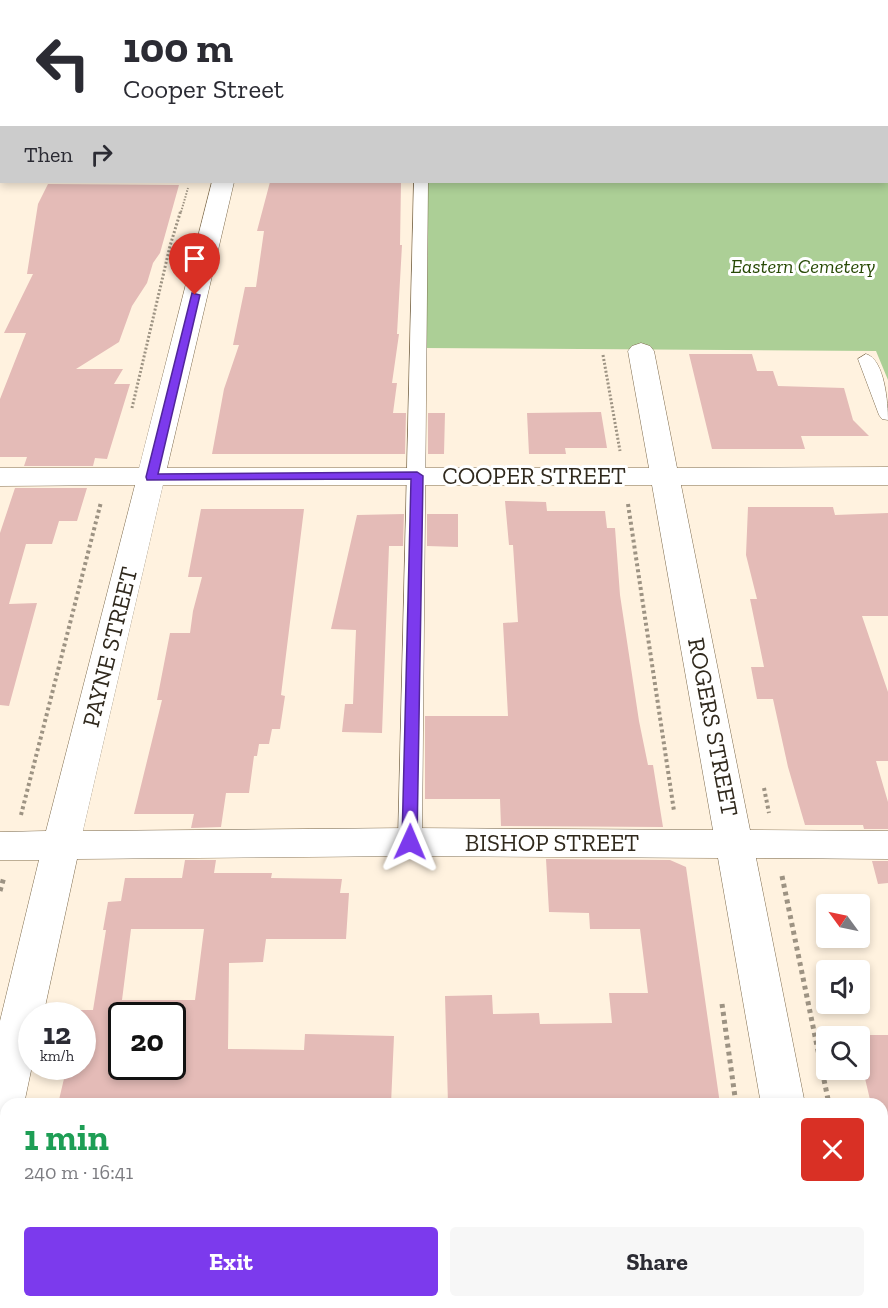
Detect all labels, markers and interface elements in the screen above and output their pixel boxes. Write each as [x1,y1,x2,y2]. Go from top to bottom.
text: 100 m [123,22,233,73]
icon: left [24,24,102,102]
text: Cooper Street [123,73,284,105]
icon: right [85,138,118,171]
text: Then [24,141,73,168]
pin [169,233,220,295]
icon: arrive [178,242,211,275]
park label: Eastern Cemetery [731,254,875,278]
street label: COOPER STREET [442,461,626,490]
street label: PAYNE STREET [76,564,143,730]
street label: ROGERS STREET [682,635,745,819]
position arrow [378,810,442,874]
street label: BISHOP STREET [465,828,639,857]
north arrow [816,894,870,948]
map controls [816,894,870,1080]
button: sound [816,960,870,1014]
speed limit sign: 20 [108,1002,186,1080]
text: 12 [43,1016,71,1052]
button: search [816,1026,870,1080]
text: km/h [40,1047,74,1065]
text: 1 min [24,1116,109,1159]
button: close [801,1118,864,1181]
text: 240 m · 16:41 [24,1160,133,1184]
button: Exit [24,1227,438,1296]
button: Share [450,1227,864,1296]

